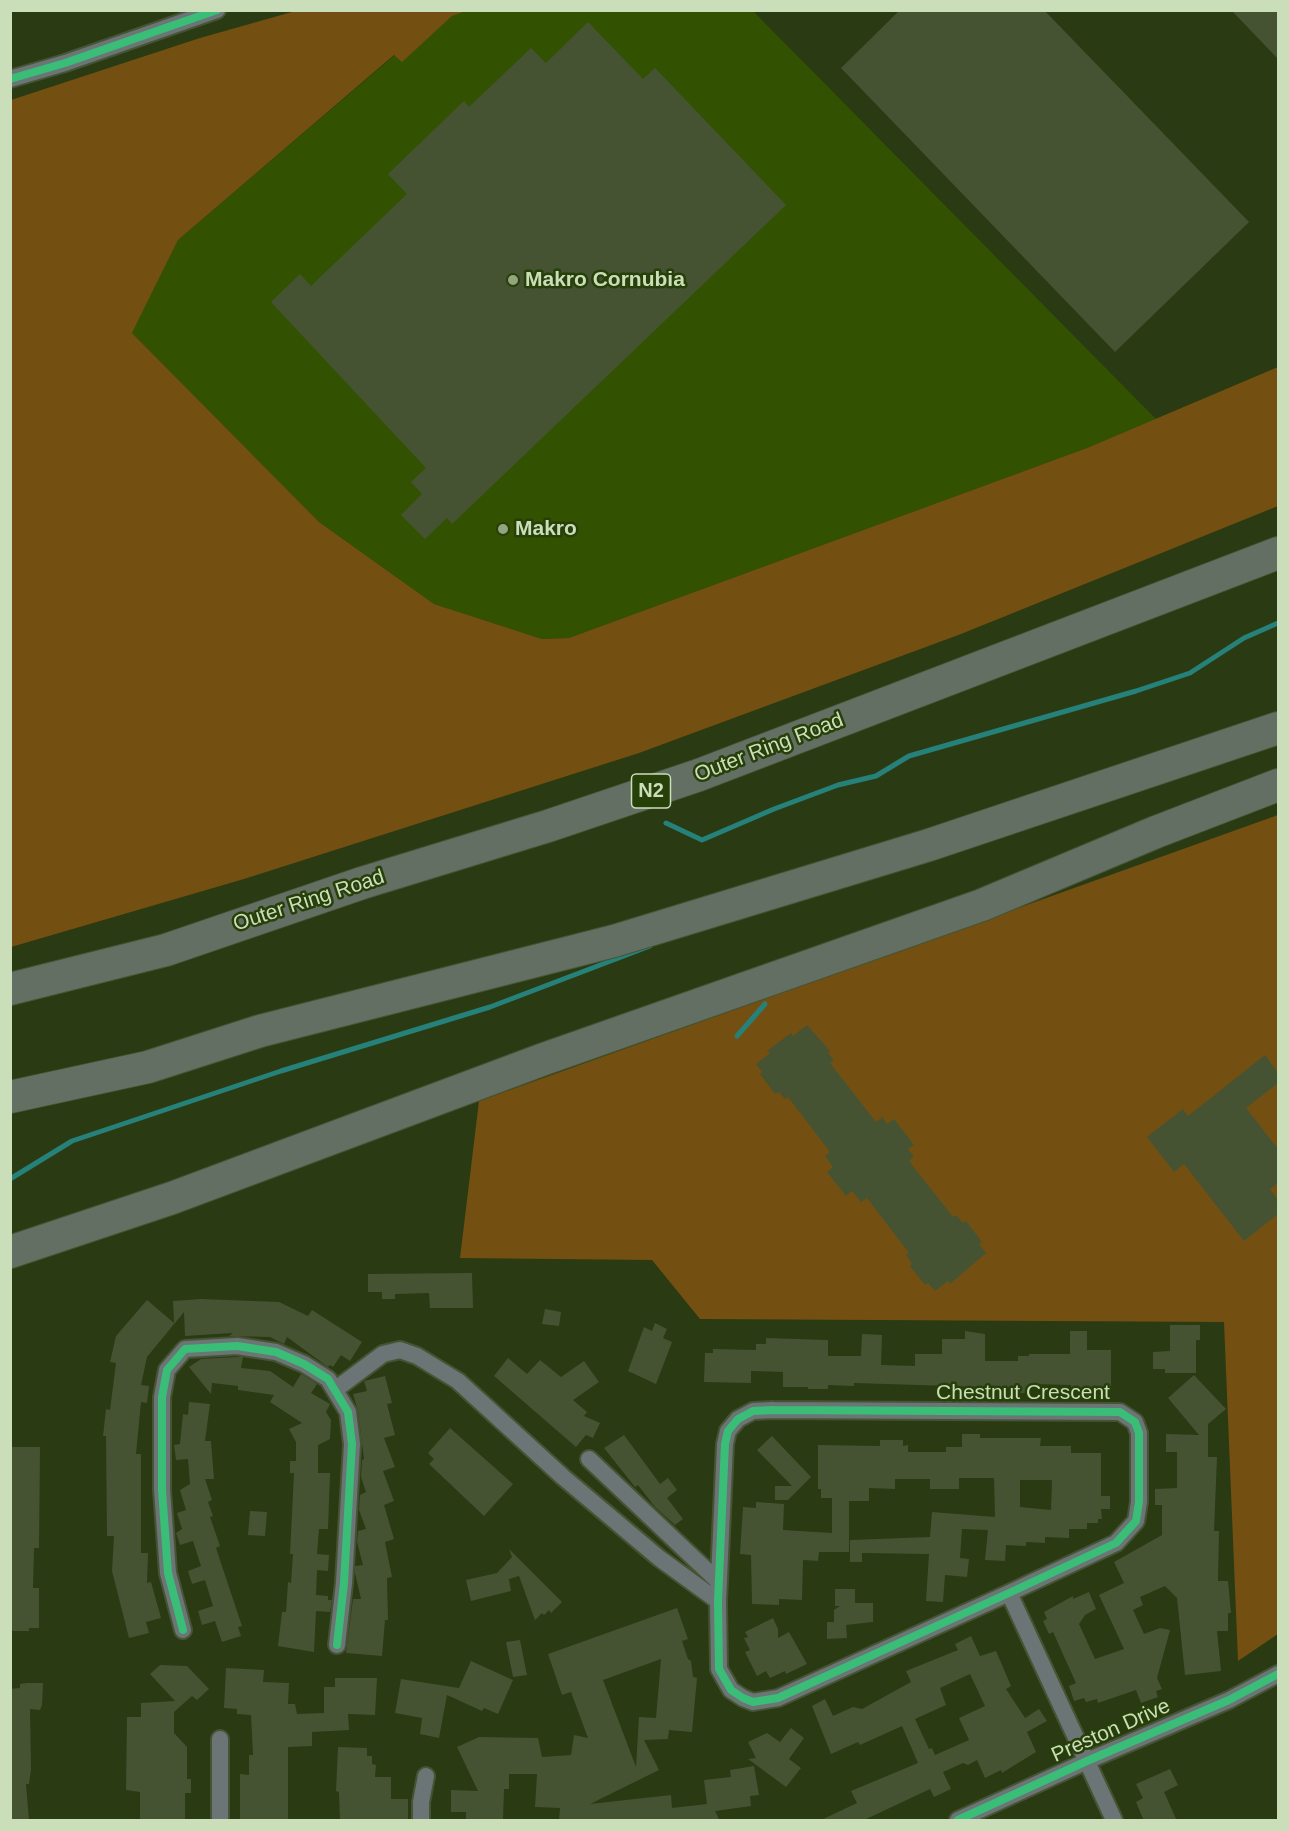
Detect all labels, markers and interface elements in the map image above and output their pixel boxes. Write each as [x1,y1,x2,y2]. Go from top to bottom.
place label: Makro Cornubia [525,267,685,293]
marker: Makro Cornubia [506,273,520,287]
place label: Makro [515,516,577,542]
marker: Makro [496,522,510,536]
street label: Outer Ring Road [691,708,847,788]
road number: N2 [632,774,670,808]
street label: Outer Ring Road [230,865,388,937]
street label: Chestnut Crescent [936,1380,1110,1406]
street label: Preston Drive [1048,1694,1174,1768]

